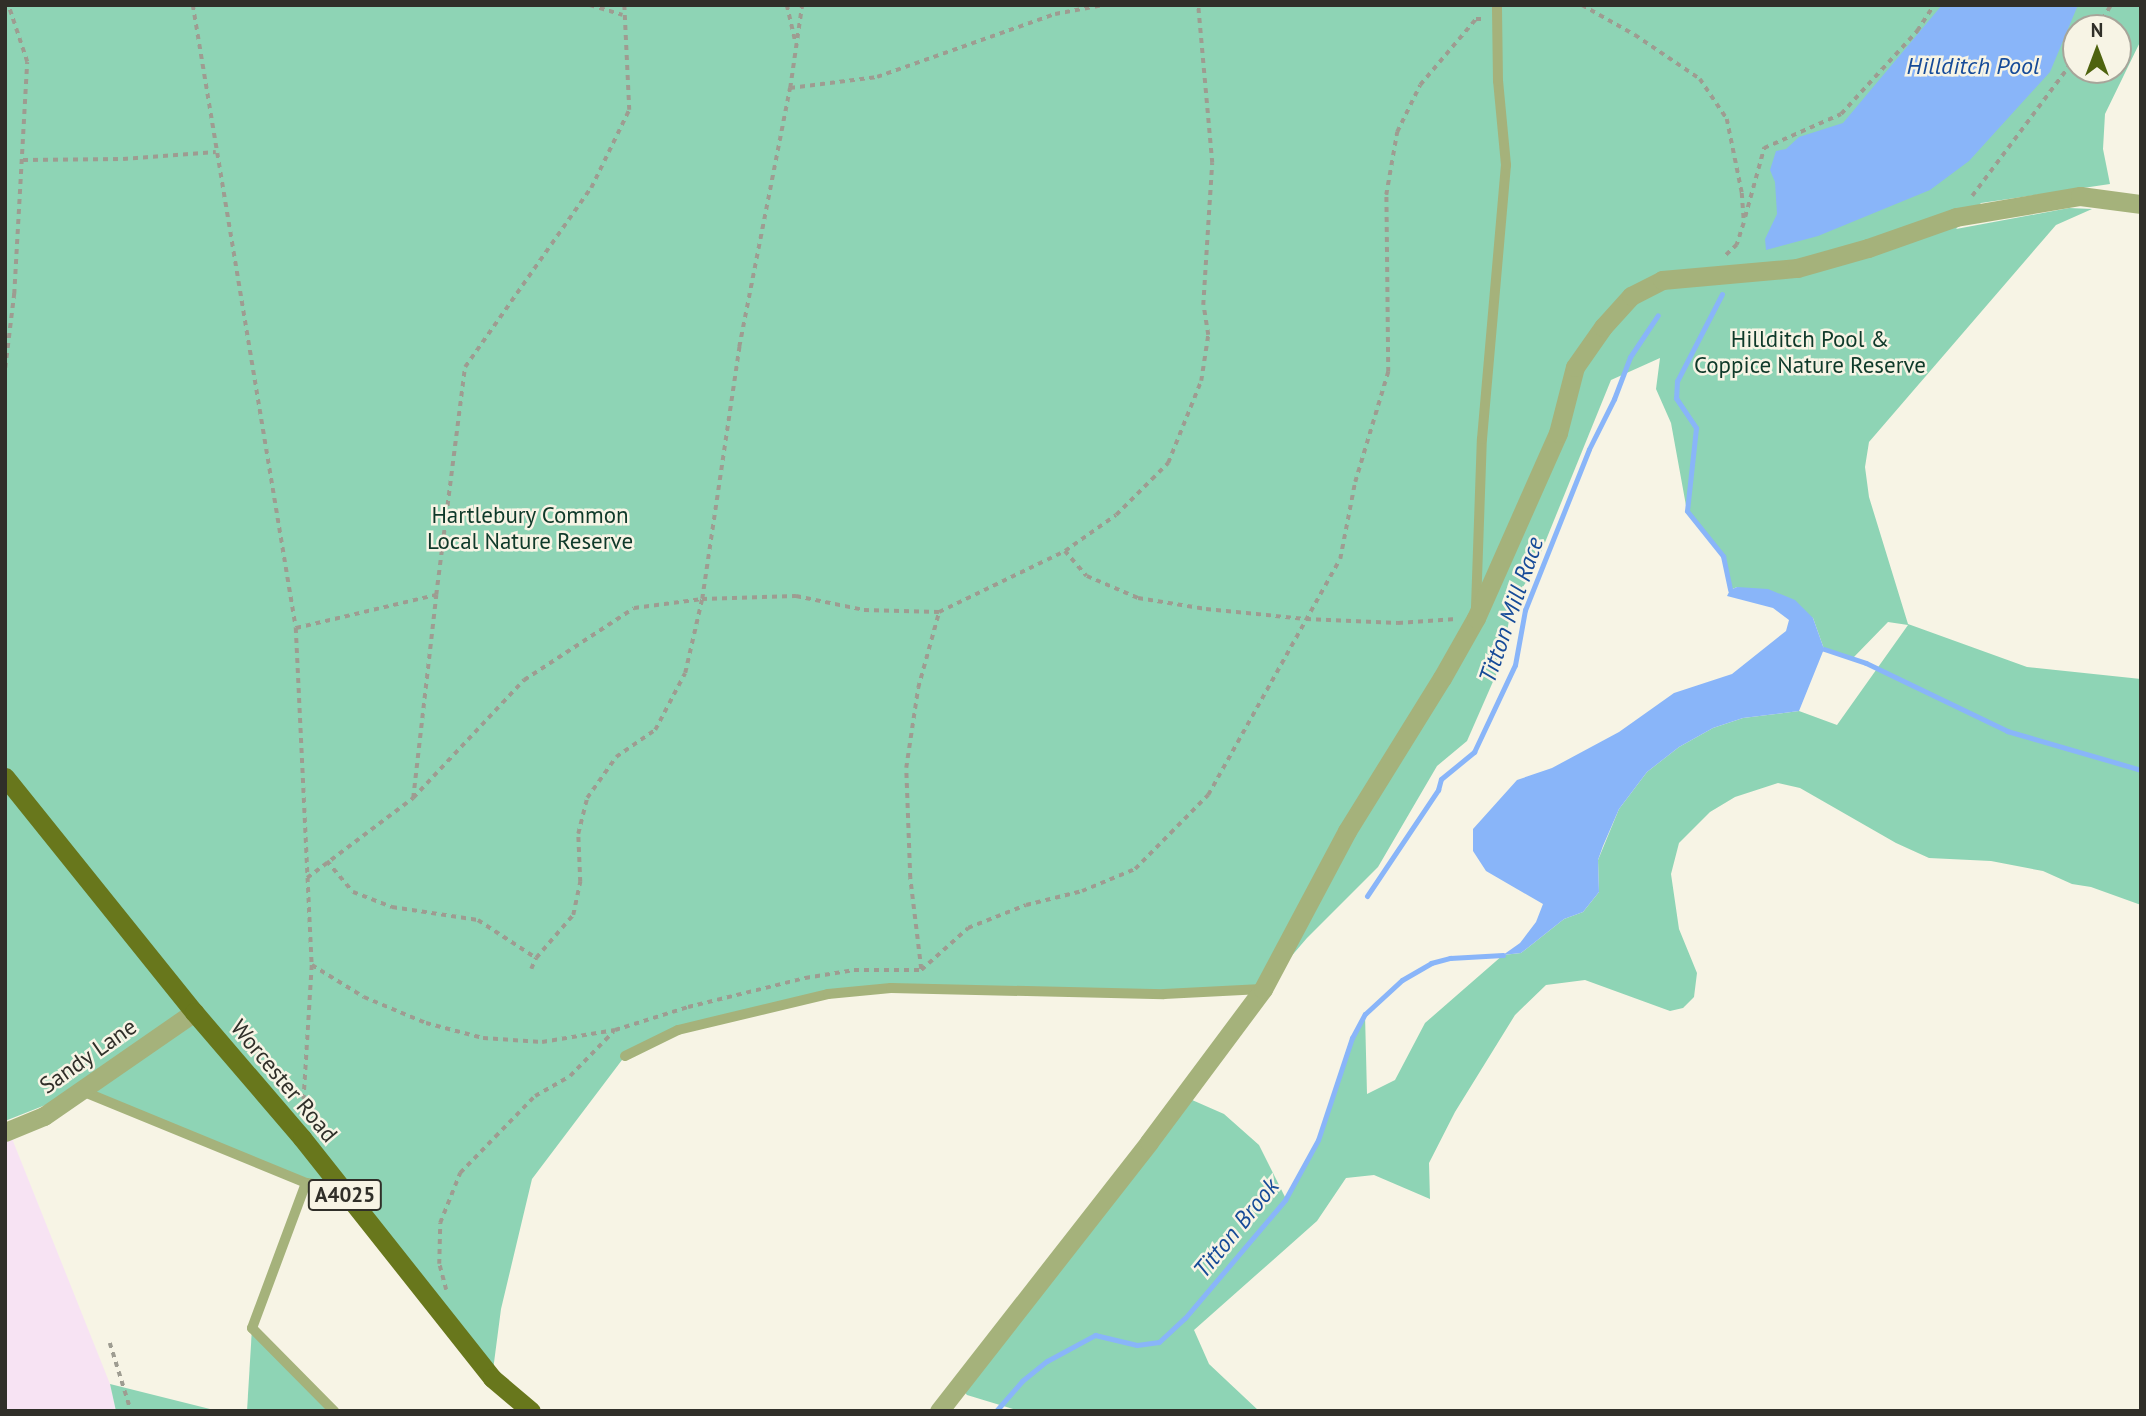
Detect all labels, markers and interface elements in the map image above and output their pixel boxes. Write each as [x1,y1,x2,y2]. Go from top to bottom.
north arrow [2062,14,2132,84]
text: N [2091,18,2103,42]
water label: Hillditch Pool [1907,52,2039,80]
park label: Hillditch Pool & Coppice Nature Reserve [1694,325,1926,379]
park label: Hartlebury Common Local Nature Reserve [427,501,633,555]
water label: Titton Mill Race [1473,533,1549,687]
street label: Sandy Lane [34,1012,142,1100]
street label: Worcester Road [225,1014,343,1148]
water label: Titton Brook [1187,1172,1285,1284]
road number: A4025 [306,1178,384,1212]

